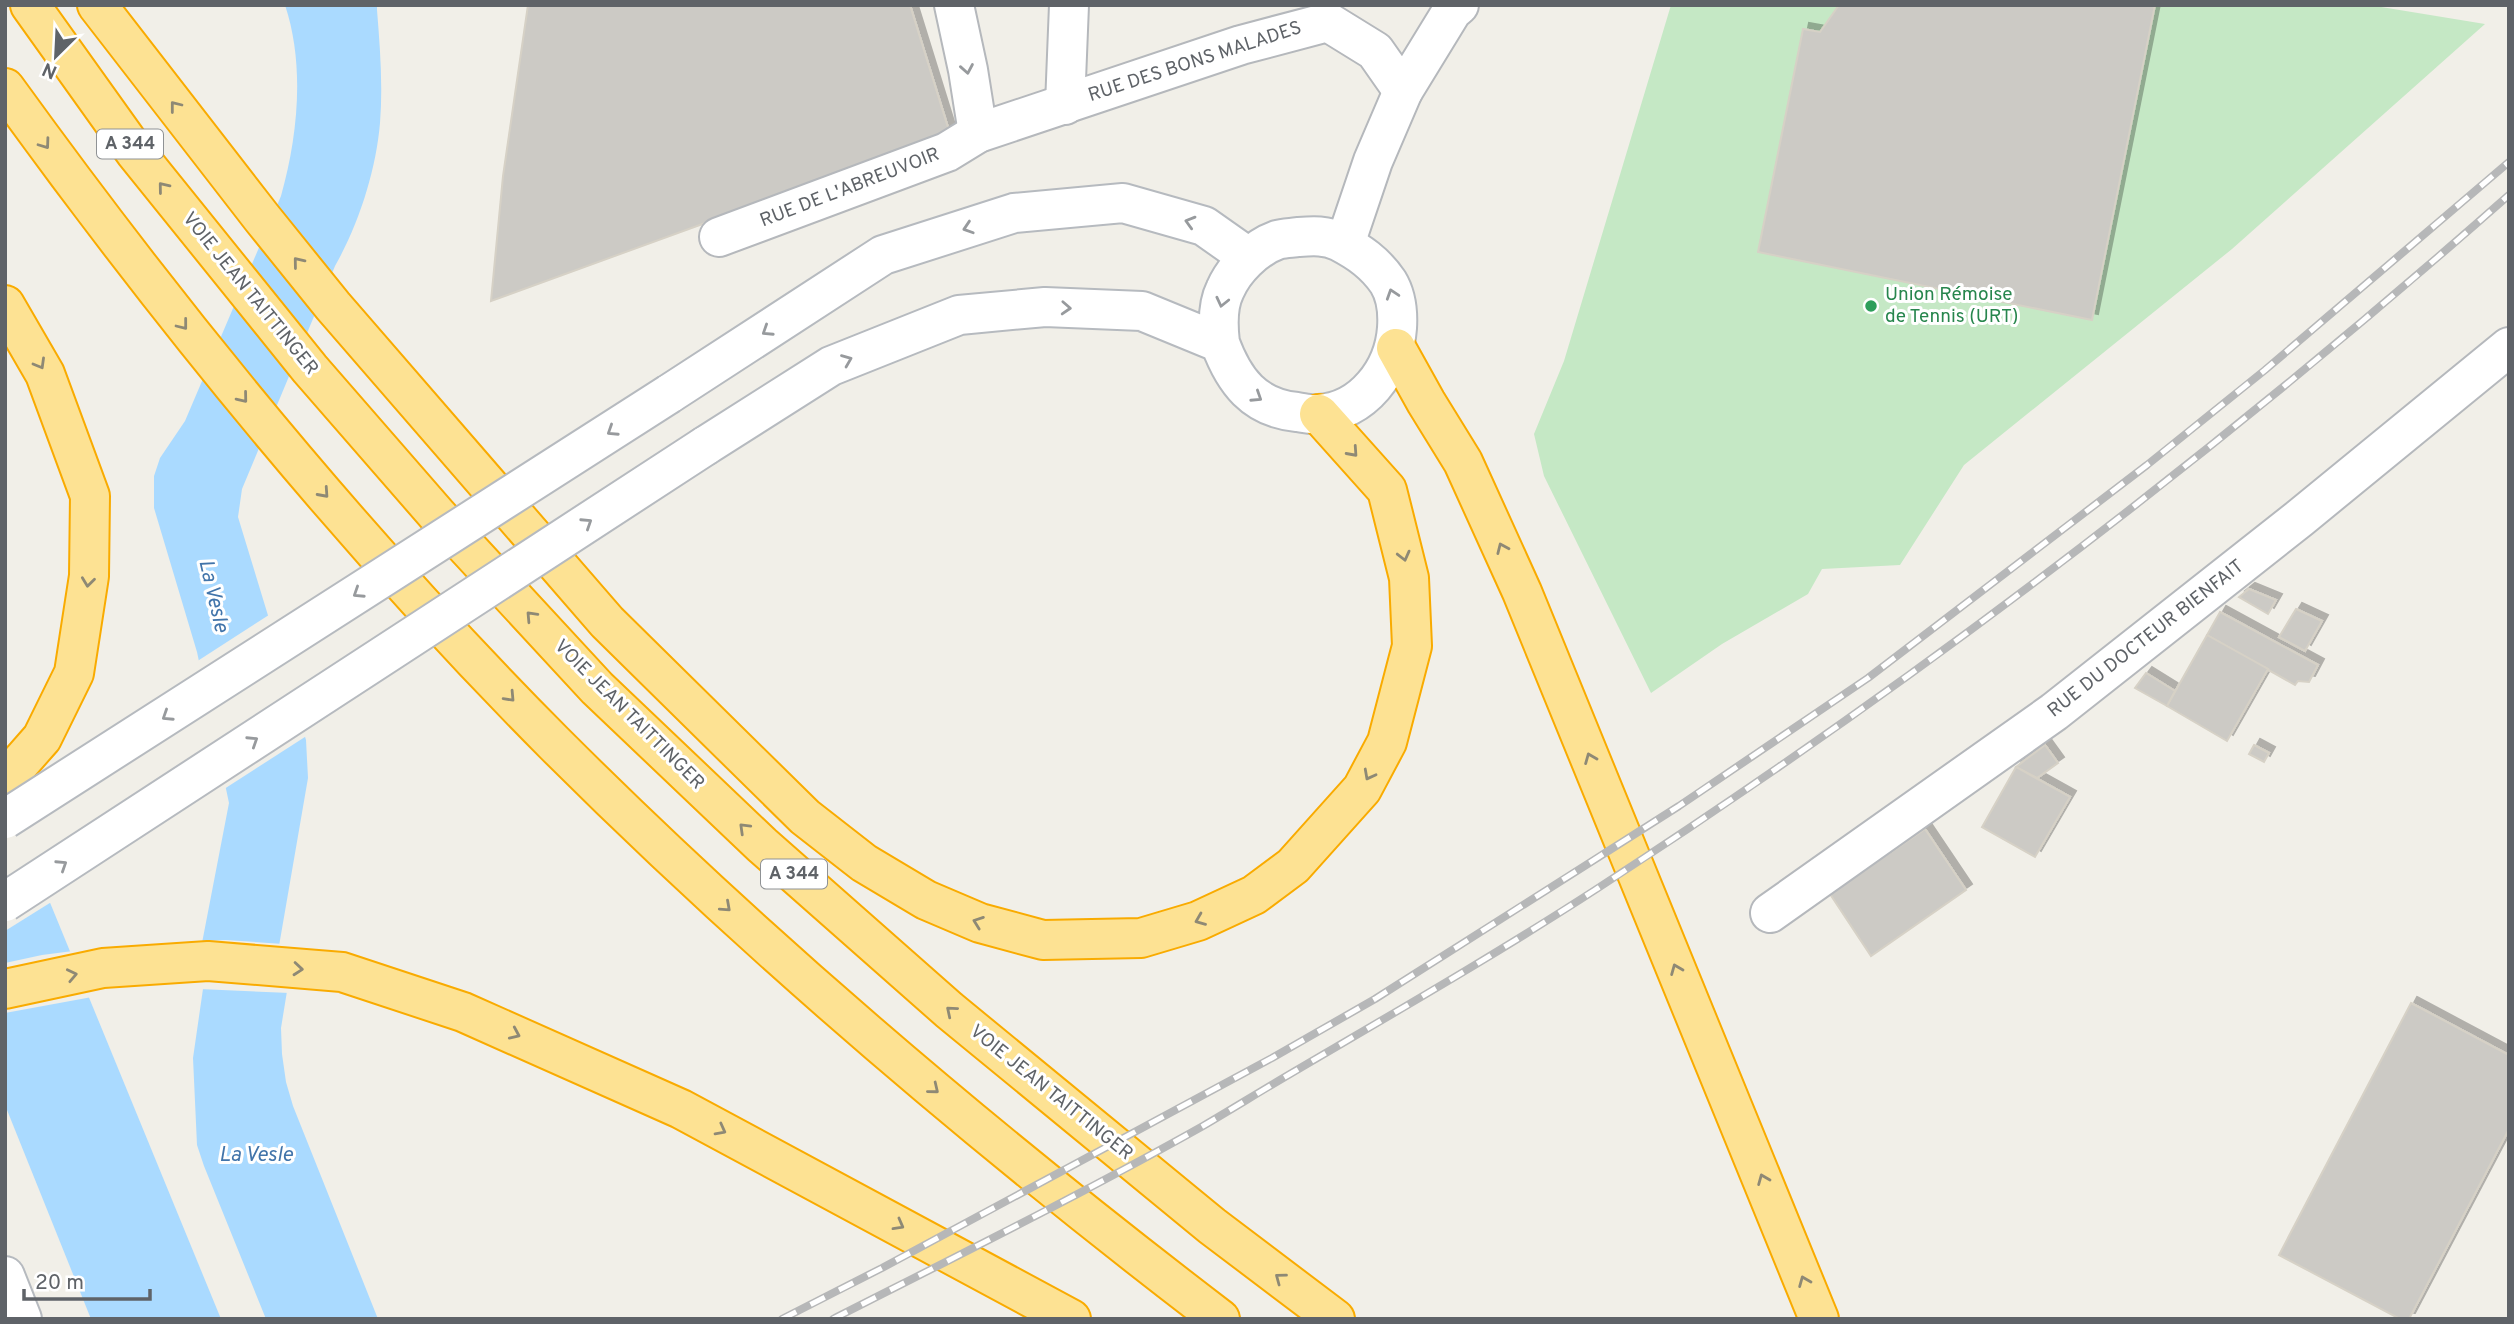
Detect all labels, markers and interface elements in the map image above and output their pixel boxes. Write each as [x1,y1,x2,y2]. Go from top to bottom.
street label: RUE DES BONS MALADES [1085,16,1305,108]
north arrow [21,21,91,91]
text: N [39,56,61,83]
one-way arrow [959,63,974,75]
one-way arrow [171,102,184,114]
road number: A 344 [97,130,163,159]
one-way arrow [37,136,49,149]
street label: RUE DE L'ABREUVOIR [757,143,943,233]
one-way arrow [159,182,171,195]
street label: VOIE JEAN TAITTINGER [177,207,323,381]
one-way arrow [1184,216,1196,231]
one-way arrow [962,220,974,234]
one-way arrow [293,258,306,270]
place label: Union Rémoise de Tennis (URT) [1885,283,2019,329]
one-way arrow [1386,289,1400,301]
one-way arrow [1216,296,1230,308]
marker: Union Rémoise de Tennis (URT) [1863,298,1879,314]
one-way arrow [1061,300,1072,315]
one-way arrow [175,317,188,329]
one-way arrow [762,323,775,335]
one-way arrow [841,354,853,368]
one-way arrow [32,357,45,370]
one-way arrow [1249,389,1262,402]
one-way arrow [234,391,247,403]
one-way arrow [606,423,619,436]
one-way arrow [1345,444,1357,457]
one-way arrow [316,485,328,498]
one-way arrow [579,518,592,531]
one-way arrow [1496,543,1510,556]
one-way arrow [1396,550,1410,562]
street label: RUE DU DOCTEUR BIENFAIT [2043,555,2249,723]
water label: La Vesle [192,557,235,636]
one-way arrow [80,576,95,588]
one-way arrow [353,585,366,598]
one-way arrow [526,611,539,624]
street label: VOIE JEAN TAITTINGER [549,635,709,795]
one-way arrow [502,688,515,701]
one-way arrow [161,708,174,721]
one-way arrow [245,736,258,749]
one-way arrow [1584,753,1598,765]
one-way arrow [1364,768,1378,780]
one-way arrow [739,824,752,837]
one-way arrow [55,860,68,873]
road number: A 344 [761,860,827,888]
one-way arrow [718,898,731,911]
one-way arrow [1194,911,1206,925]
one-way arrow [972,916,984,930]
one-way arrow [293,961,304,976]
one-way arrow [1671,963,1685,975]
one-way arrow [66,968,78,983]
one-way arrow [947,1007,960,1019]
street label: VOIE JEAN TAITTINGER [964,1020,1138,1166]
one-way arrow [507,1026,520,1040]
one-way arrow [927,1080,939,1093]
one-way arrow [714,1122,726,1135]
water label: La Vesle [219,1142,294,1169]
one-way arrow [1757,1174,1771,1186]
one-way arrow [892,1217,904,1231]
scale bar [24,1258,150,1302]
text: 20 m [35,1270,84,1297]
one-way arrow [1276,1273,1288,1286]
one-way arrow [1798,1275,1812,1288]

